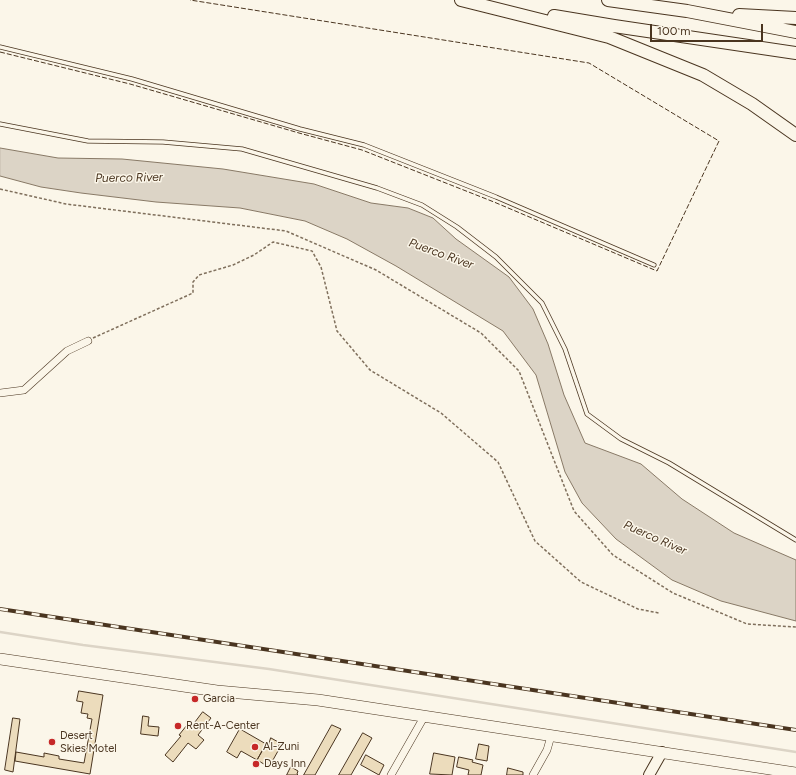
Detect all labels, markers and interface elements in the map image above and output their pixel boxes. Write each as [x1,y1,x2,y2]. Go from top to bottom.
scale bar [652,16,765,42]
text: 100 m [657,24,691,38]
water label: Puerco River [95,170,163,186]
water label: Puerco River [407,236,475,272]
water label: Puerco River [621,518,689,558]
place label: Garcia [203,692,235,706]
marker: Garcia [190,694,200,704]
place label: Rent-A-Center [186,719,260,733]
marker: Rent-A-Center [173,721,183,731]
place label: Desert Skies Motel [60,729,117,755]
marker: Desert Skies Motel [47,737,57,747]
place label: Al-Zuni [263,740,299,754]
marker: Al-Zuni [250,742,260,752]
place label: Days Inn [264,757,306,771]
marker: Days Inn [251,759,261,769]

